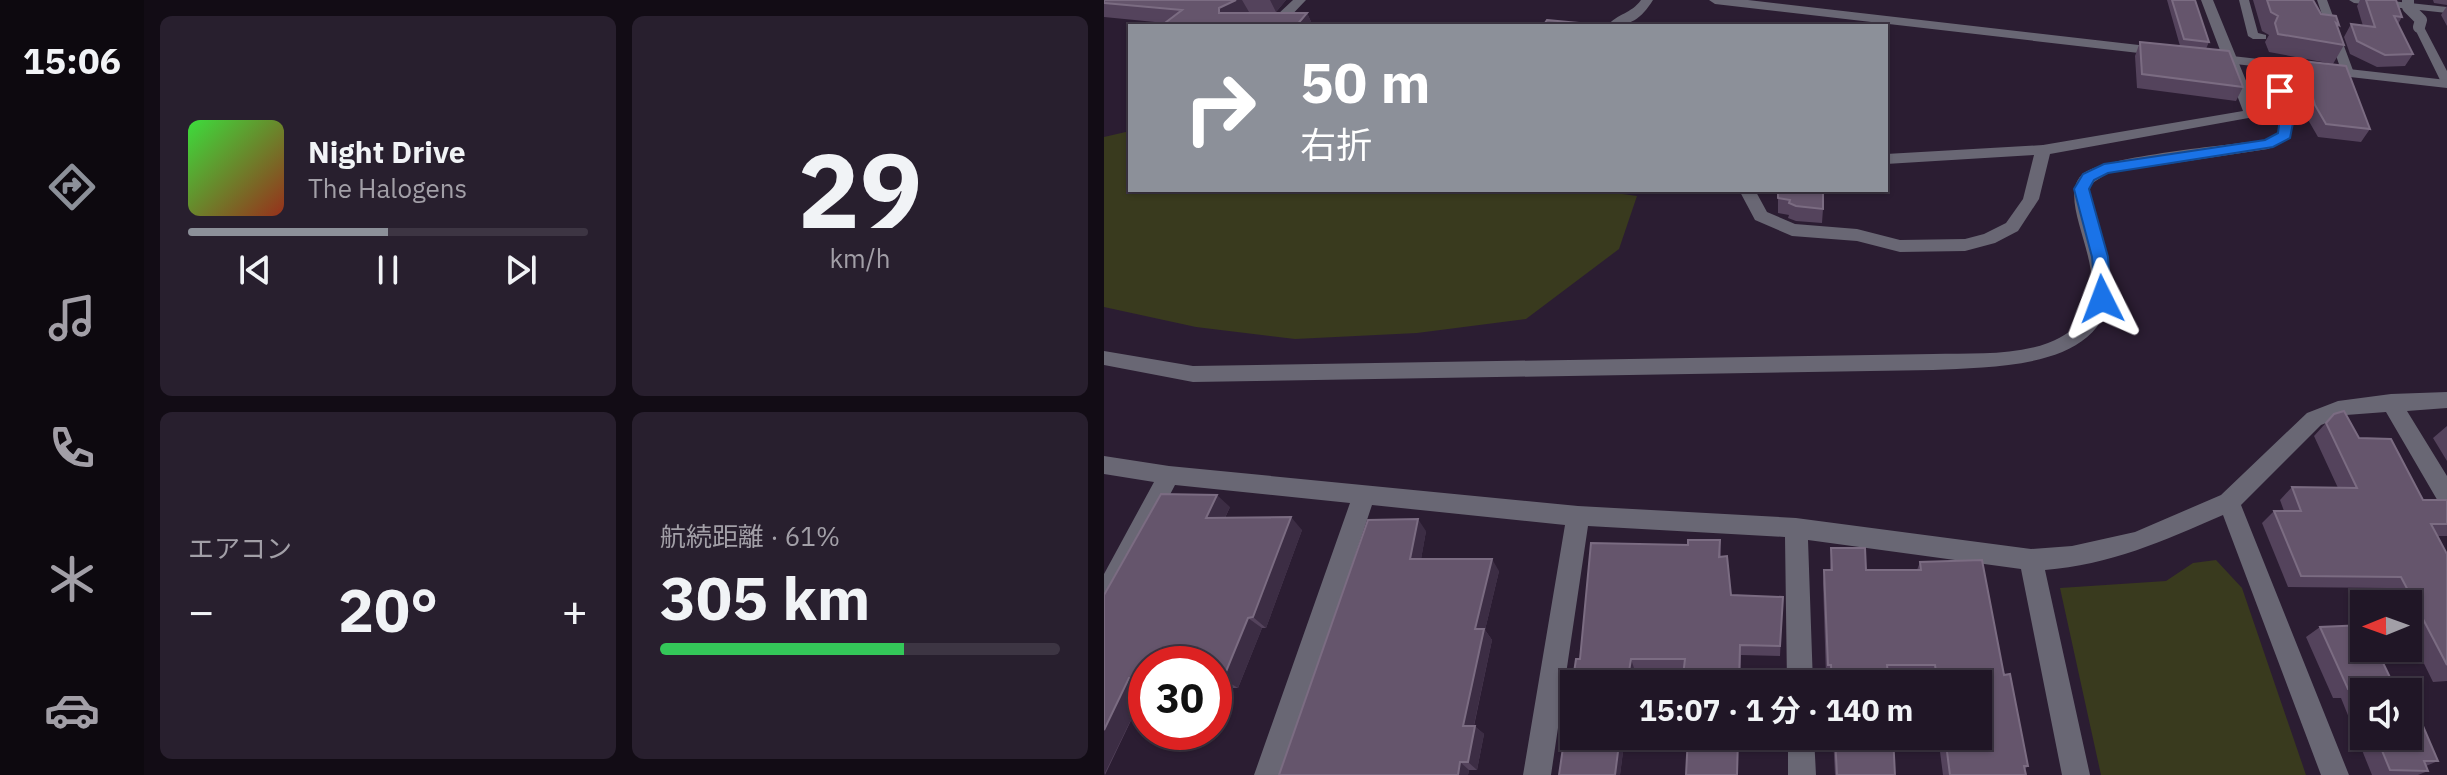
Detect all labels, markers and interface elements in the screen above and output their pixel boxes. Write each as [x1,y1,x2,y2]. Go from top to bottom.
text: 15:06 [23,37,121,84]
text: 50 m [1300,46,1430,118]
icon: right [1168,56,1272,160]
pin [2246,57,2314,125]
icon: arrive [2258,69,2302,113]
text: 29 [798,121,922,257]
text: 右折 [1300,121,1372,168]
text: Night Drive [308,132,466,171]
icon: directions [44,159,100,215]
text: The Halogens [308,171,467,205]
text: km/h [829,241,891,275]
icon: previous [233,248,277,292]
icon: pause [366,248,410,292]
icon: next [499,248,543,292]
position arrow [2060,257,2144,341]
icon: music [44,290,100,346]
icon: phone [44,420,100,476]
text: 航続距離 · 61% [660,519,840,553]
text: エアコン [188,531,292,565]
icon: climate [44,551,100,607]
text: 305 km [660,558,870,637]
text: 20° [338,570,438,649]
text: − [188,582,214,639]
text: + [562,582,588,639]
north arrow [2350,590,2422,662]
map controls [2350,590,2422,750]
speed limit sign: 30 [1128,646,1232,750]
button: sound [2350,678,2422,750]
icon: car [44,682,100,738]
text: 15:07 · 1 分 · 140 m [1639,690,1913,729]

